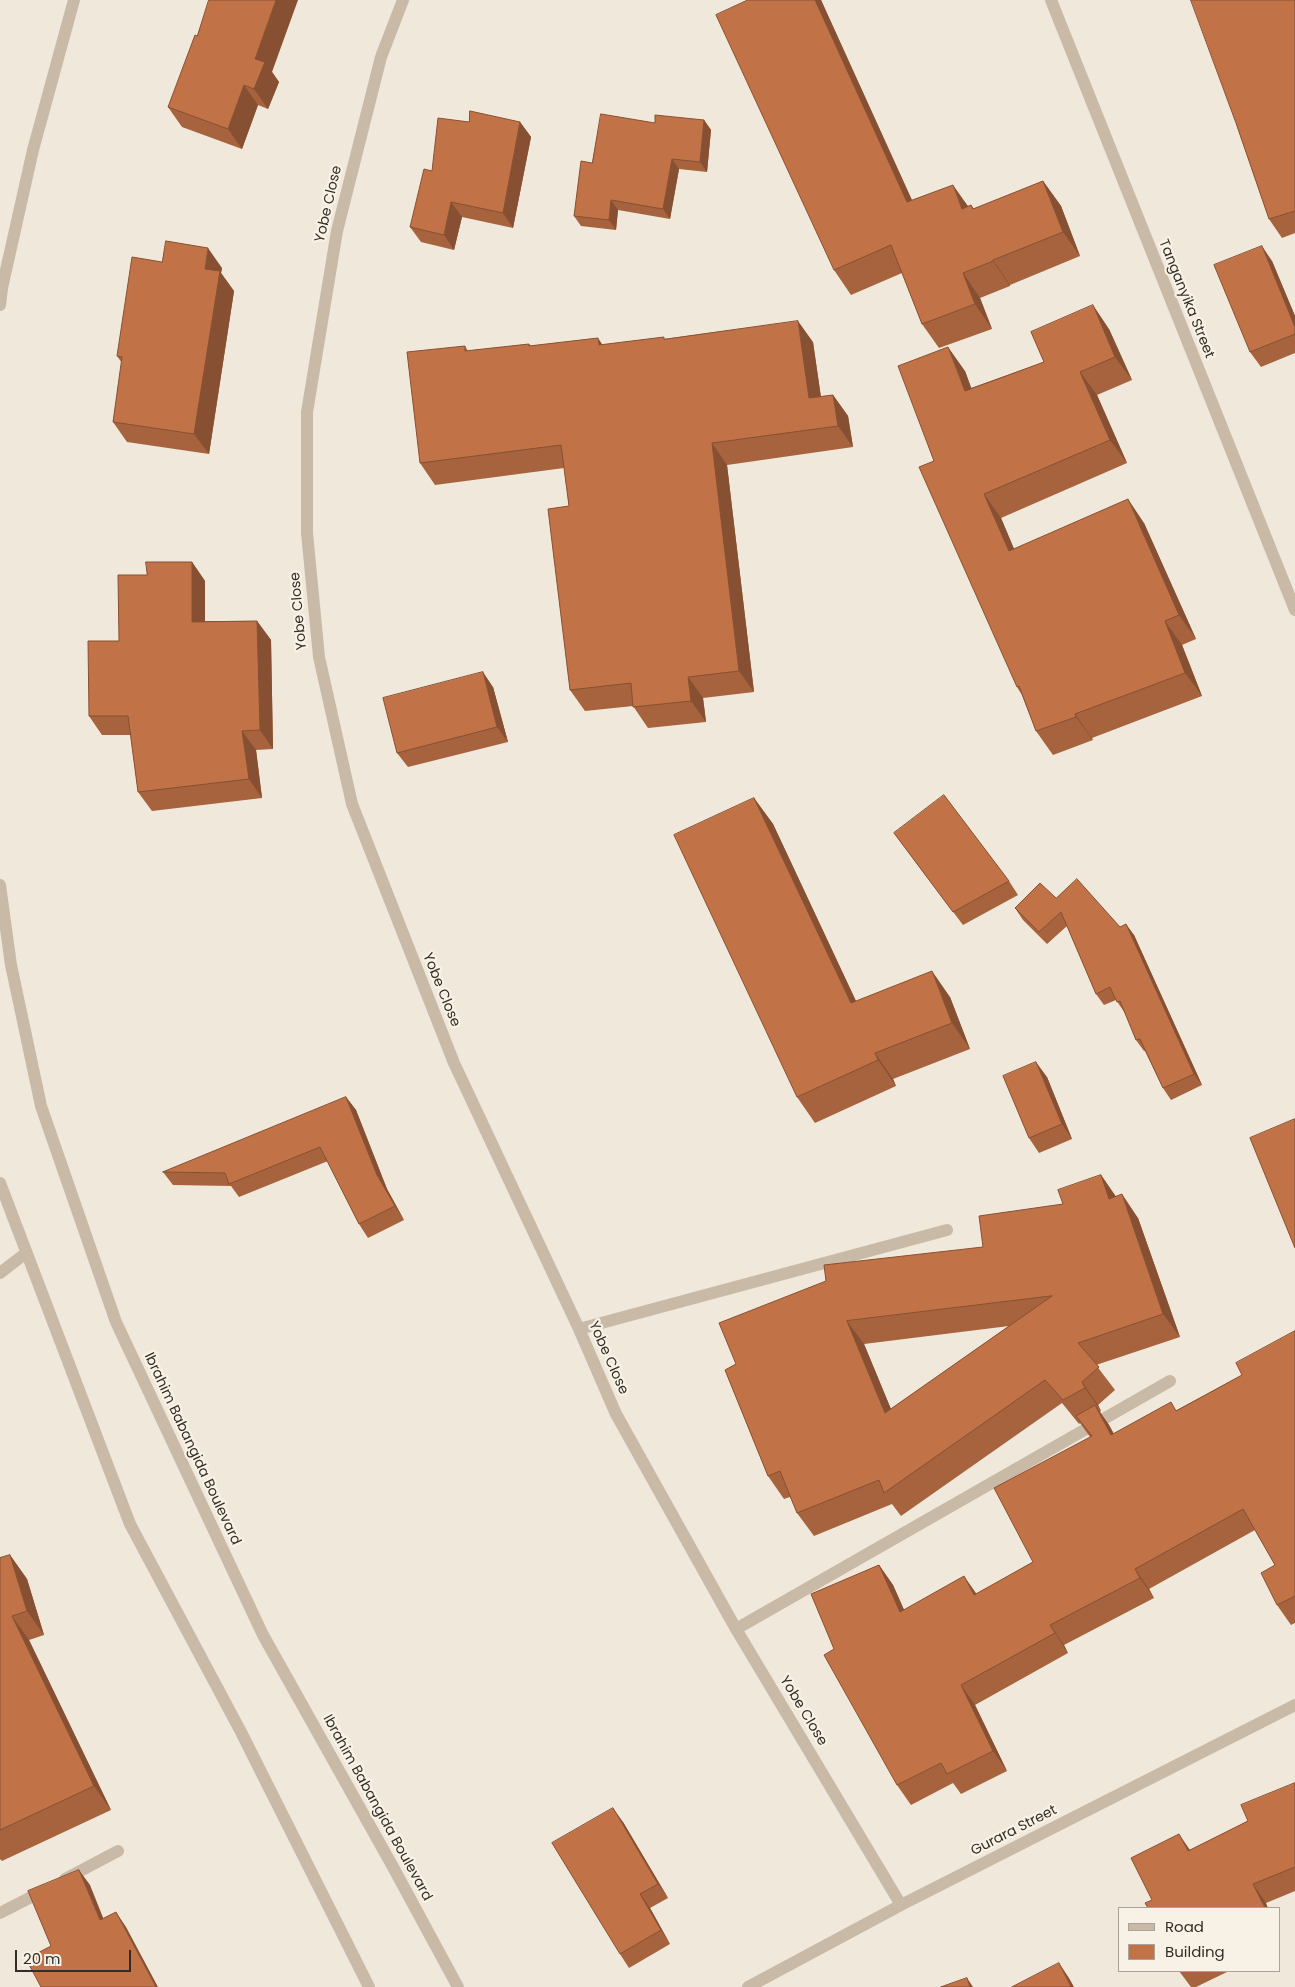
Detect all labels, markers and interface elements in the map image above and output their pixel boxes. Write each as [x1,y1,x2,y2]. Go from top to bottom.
street label: Yobe Close [312,164,346,244]
street label: Tanganyika Street [1154,237,1218,361]
street label: Yobe Close [287,571,311,651]
street label: Yobe Close [419,951,463,1029]
street label: Yobe Close [584,1319,632,1397]
street label: Ibrahim Babangida Boulevard [140,1350,244,1548]
street label: Yobe Close [776,1673,830,1749]
street label: Ibrahim Babangida Boulevard [319,1712,435,1904]
street label: Gurara Street [968,1802,1060,1860]
legend [1118,1907,1280,1972]
text: Road [1165,1916,1204,1937]
scale bar [18,1940,134,1972]
text: Building [1165,1941,1225,1962]
text: 20 m [23,1948,61,1969]

